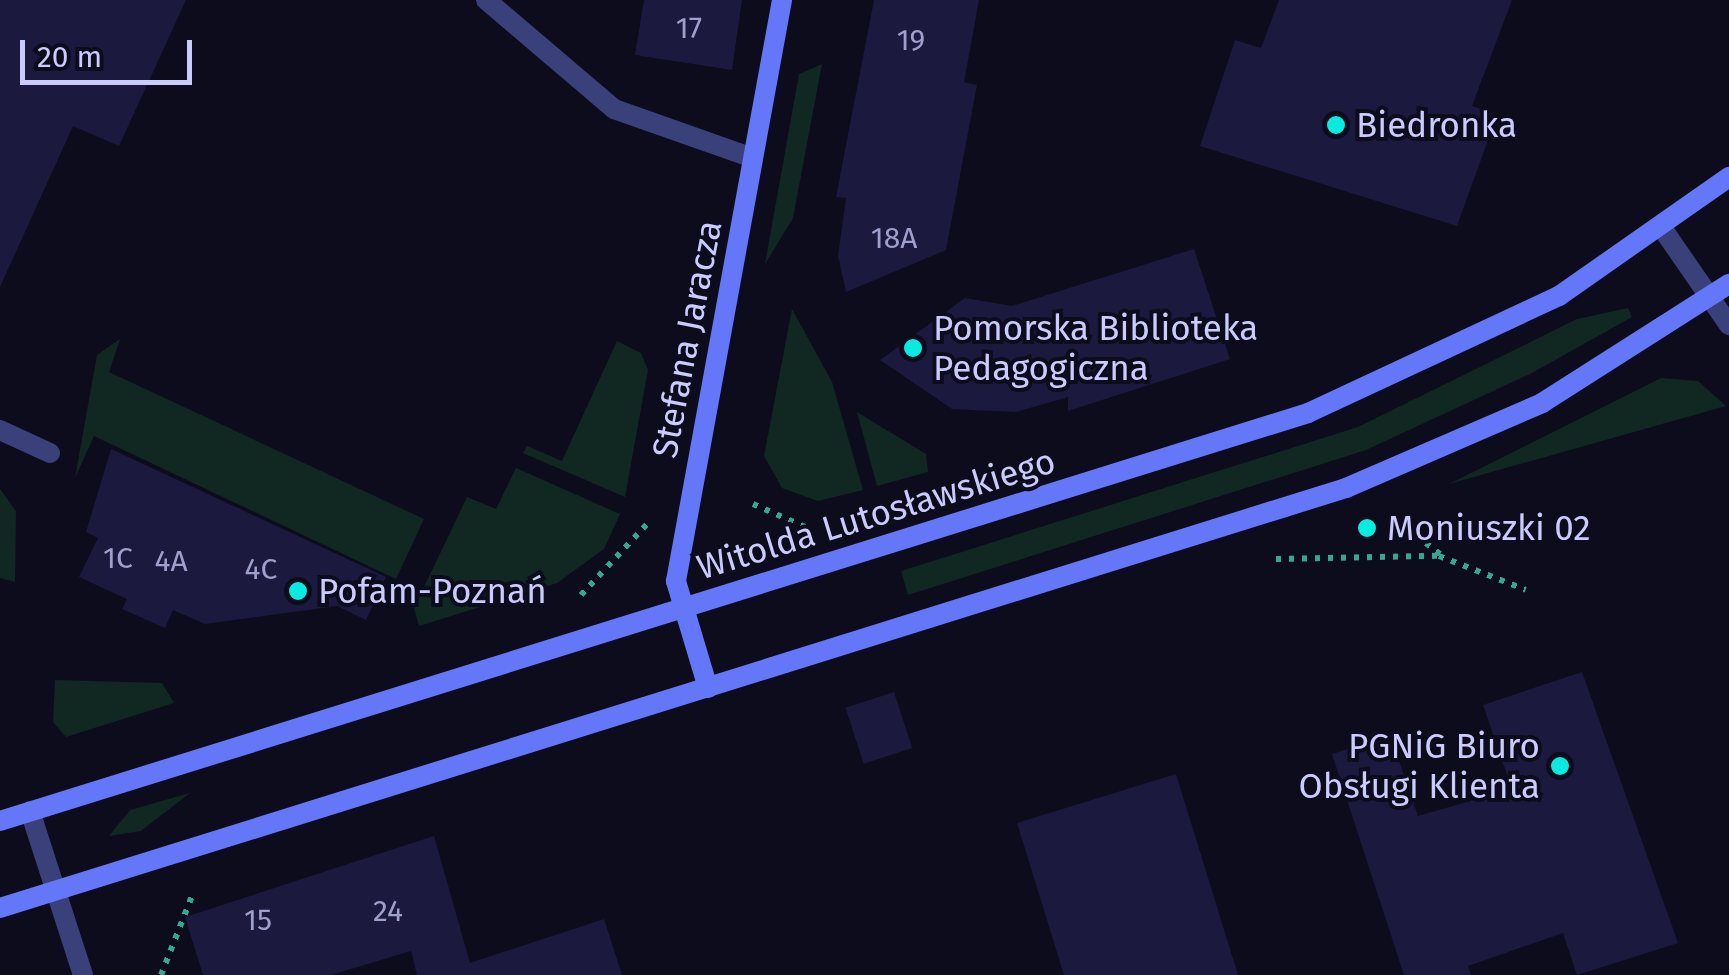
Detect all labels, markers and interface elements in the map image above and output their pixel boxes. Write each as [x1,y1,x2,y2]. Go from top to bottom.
house number: 17 [676,10,702,46]
scale bar [25,20,198,82]
house number: 19 [897,22,925,58]
text: 20 m [37,39,102,75]
place label: Biedronka [1356,104,1517,146]
marker: Biedronka [1325,114,1347,136]
street label: Stefana Jaracza [643,217,731,461]
house number: 18A [871,220,917,256]
place label: Pomorska Biblioteka Pedagogiczna [933,307,1258,389]
marker: Pomorska Biblioteka Pedagogiczna [902,337,924,359]
street label: Witolda Lutosławskiego [692,439,1060,589]
place label: Moniuszki 02 [1387,507,1591,549]
marker: Moniuszki 02 [1356,517,1378,539]
house number: 1C [103,540,133,576]
house number: 4A [154,543,188,579]
house number: 4C [245,551,277,587]
place label: Pofam-Poznań [318,570,547,612]
marker: Pofam-Poznań [287,580,309,602]
place label: PGNiG Biuro Obsługi Klienta [1299,725,1540,807]
marker: PGNiG Biuro Obsługi Klienta [1549,755,1571,777]
house number: 24 [373,893,403,929]
house number: 15 [244,902,272,938]

